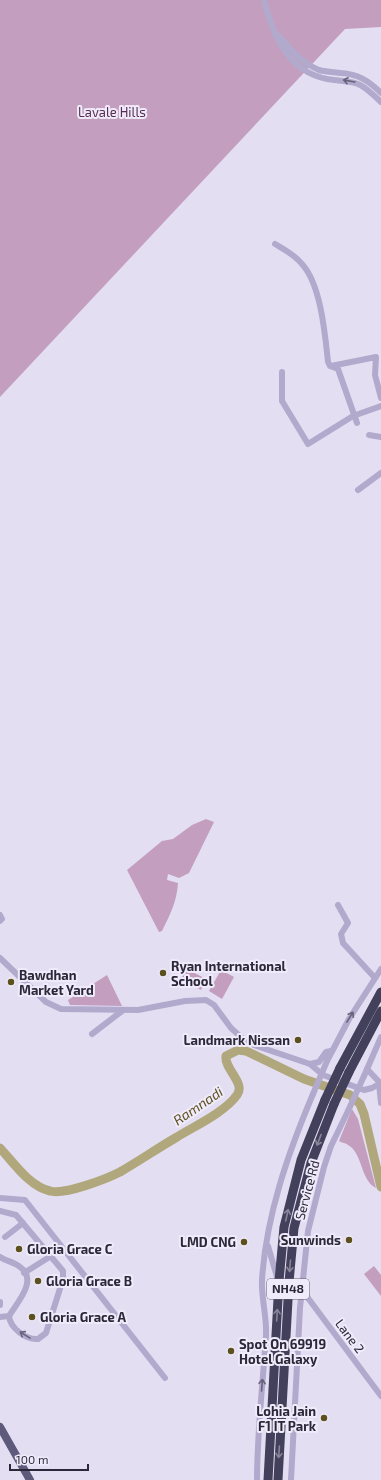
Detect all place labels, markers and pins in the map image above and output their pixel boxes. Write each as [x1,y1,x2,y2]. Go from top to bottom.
place label: Ryan International School [171,958,287,989]
place label: Bawdhan Market Yard [19,967,94,998]
marker: Ryan International School [158,968,168,978]
marker: Bawdhan Market Yard [6,977,16,987]
place label: Landmark Nissan [184,1032,290,1048]
marker: Landmark Nissan [293,1035,303,1045]
place label: Sunwinds [281,1232,341,1248]
place label: LMD CNG [180,1234,236,1250]
marker: Sunwinds [344,1235,354,1245]
marker: LMD CNG [239,1237,249,1247]
place label: Gloria Grace C [27,1241,113,1257]
marker: Gloria Grace C [14,1244,24,1254]
place label: Gloria Grace B [46,1273,132,1289]
marker: Gloria Grace B [33,1276,43,1286]
place label: Gloria Grace A [40,1309,126,1325]
marker: Gloria Grace A [27,1312,37,1322]
place label: Spot On 69919 Hotel Galaxy [239,1336,326,1367]
marker: Spot On 69919 Hotel Galaxy [226,1346,236,1356]
place label: Lohia Jain F1 IT Park [256,1403,317,1434]
marker: Lohia Jain F1 IT Park [319,1413,329,1423]

